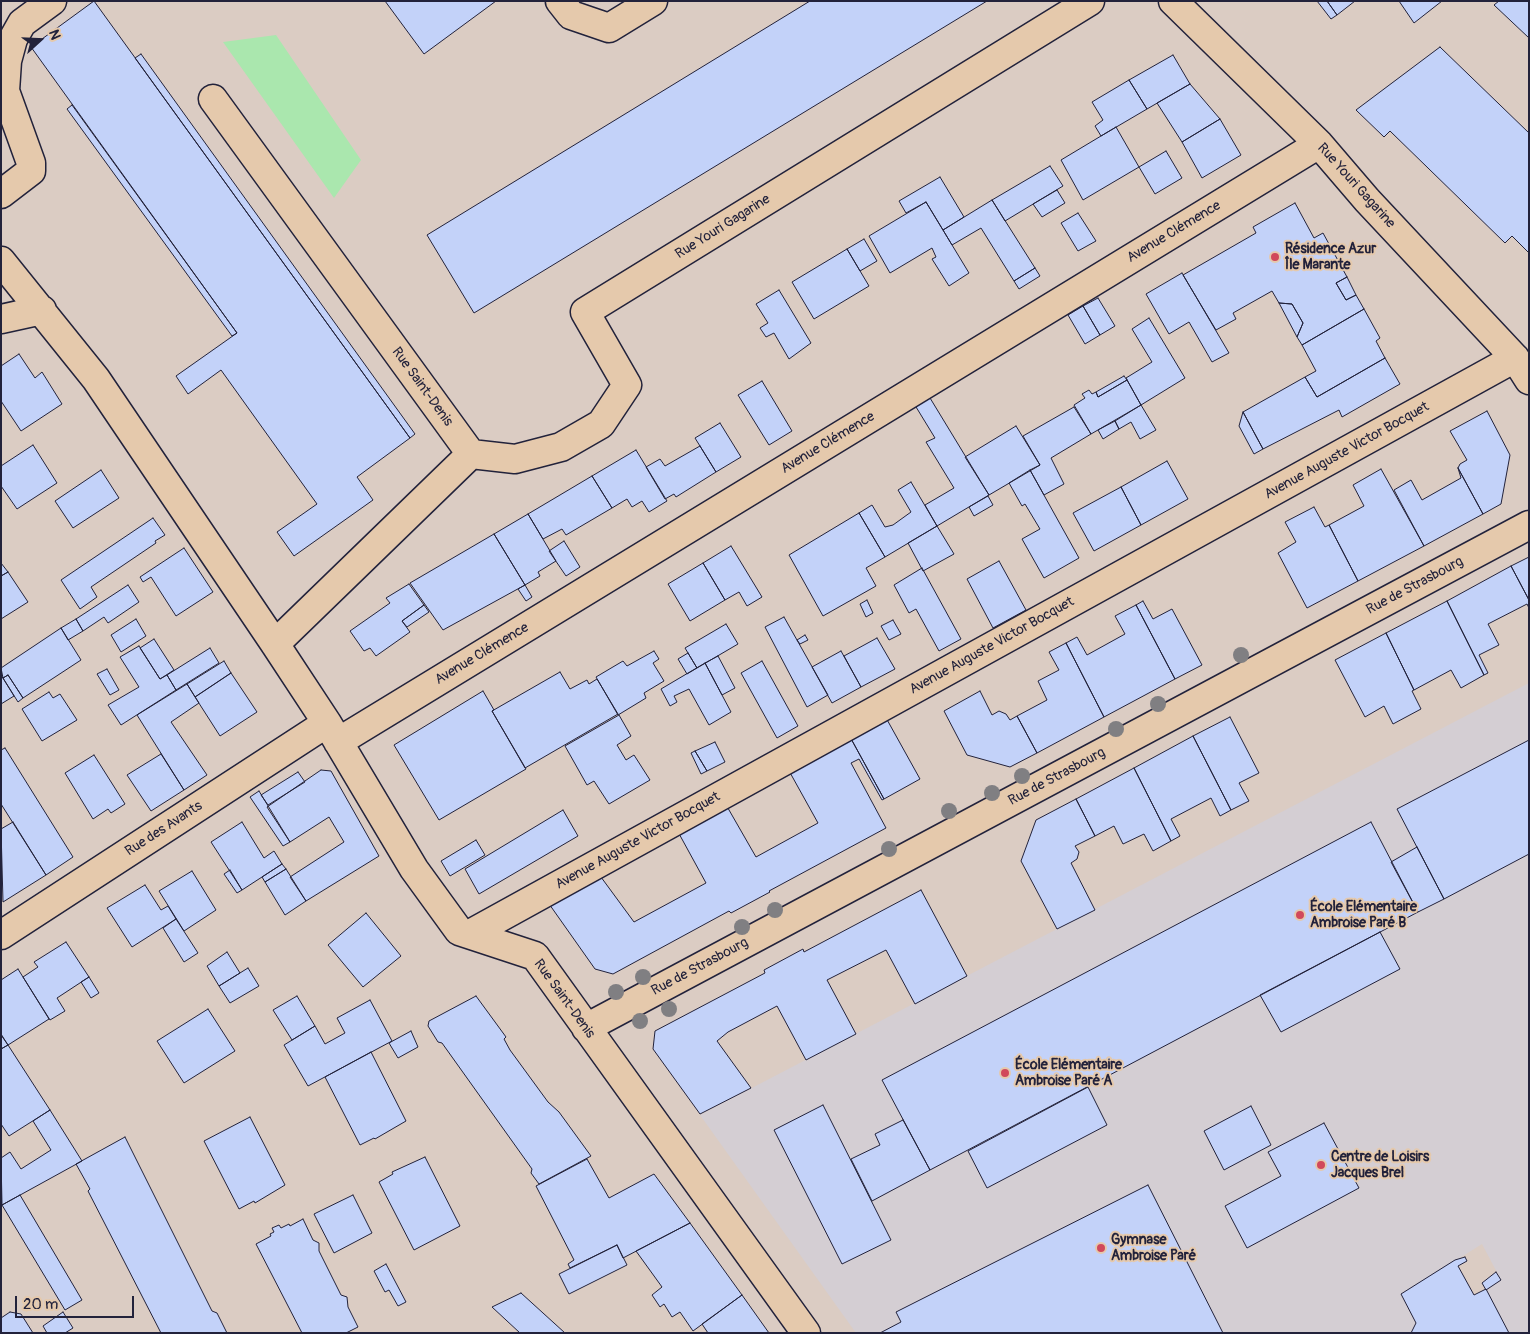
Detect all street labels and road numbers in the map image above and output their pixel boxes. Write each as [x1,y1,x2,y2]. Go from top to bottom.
street label: Rue Youri Gagarine [1313,140,1399,232]
street label: Rue Youri Gagarine [673,191,773,263]
street label: Avenue Clémence [1124,197,1224,267]
street label: Rue Saint-Denis [388,344,456,430]
street label: Avenue Auguste Victor Bocquet [1262,399,1432,503]
street label: Avenue Clémence [778,408,878,478]
street label: Rue de Strasbourg [1364,553,1466,619]
street label: Avenue Auguste Victor Bocquet [907,594,1077,698]
street label: Avenue Clémence [432,619,532,689]
street label: Rue de Strasbourg [1006,744,1108,810]
street label: Avenue Auguste Victor Bocquet [553,789,723,893]
street label: Rue des Avants [122,798,206,860]
street label: Rue de Strasbourg [649,934,751,1000]
street label: Rue Saint-Denis [530,956,598,1042]

